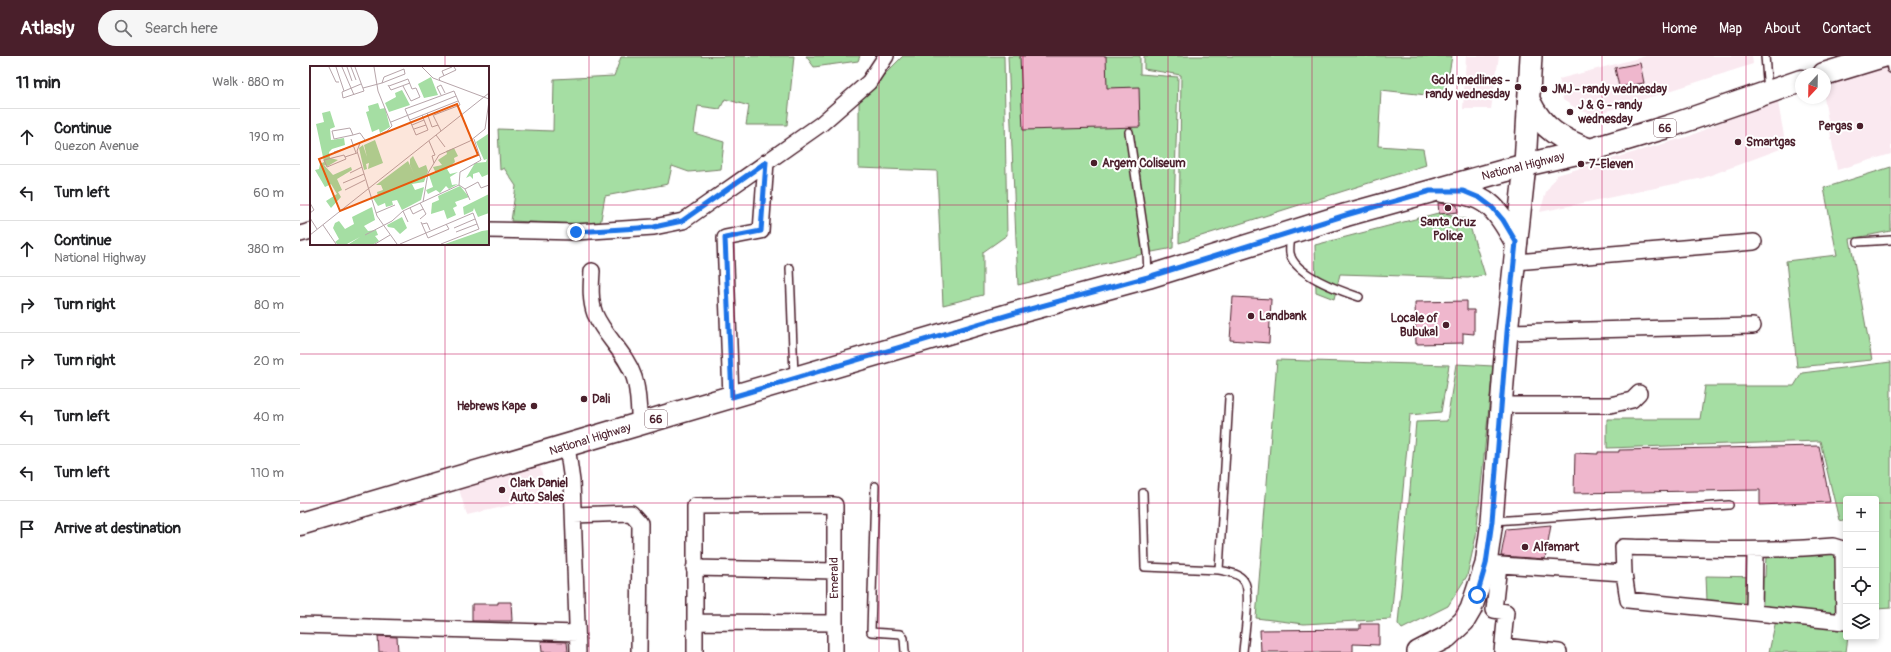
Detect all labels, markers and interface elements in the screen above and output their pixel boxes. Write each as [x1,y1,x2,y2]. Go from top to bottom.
search box [98,10,378,46]
text: Atlasly [20,16,74,40]
icon: search [112,17,134,39]
text: Search here [144,19,218,38]
text: Home [1662,20,1697,37]
text: Map [1719,20,1742,37]
text: About [1764,20,1800,37]
text: Contact [1822,20,1871,37]
inset map [310,66,489,245]
north arrow [1795,68,1831,104]
text: 11 min [16,72,61,93]
place label: Gold medlines - randy wednesday [1426,73,1511,102]
text: Walk · 880 m [212,74,284,90]
marker: Gold medlines - randy wednesday [1513,82,1523,92]
place label: JMJ - randy wednesday [1552,82,1668,97]
marker: JMJ - randy wednesday [1539,84,1549,94]
place label: J & G - randy wednesday [1578,98,1643,127]
marker: J & G - randy wednesday [1565,107,1575,117]
text: Continue [54,119,112,138]
road number: 66 [1654,119,1676,137]
place label: Pergas [1818,119,1853,134]
marker: Pergas [1855,121,1865,131]
icon: ahead [16,126,38,148]
text: 190 m [249,129,284,145]
place label: Smartgas [1746,135,1796,150]
marker: Smartgas [1733,137,1743,147]
text: Quezon Avenue [54,138,139,154]
street label: National Highway [1480,149,1566,184]
place label: Argem Coliseum [1102,156,1186,171]
place label: 7-Eleven [1589,157,1634,172]
marker: Argem Coliseum [1089,158,1099,168]
marker: 7-Eleven [1576,159,1586,169]
icon: left [16,182,38,204]
text: Turn left [54,183,110,202]
text: 60 m [253,185,284,201]
marker: Santa Cruz Police [1443,203,1453,213]
place label: Santa Cruz Police [1420,215,1477,244]
route end [567,223,585,241]
text: Continue [54,231,112,250]
icon: ahead [16,238,38,260]
text: 380 m [247,241,284,257]
text: National Highway [54,250,146,266]
icon: right [16,294,38,316]
text: Turn right [54,295,115,314]
text: 80 m [254,297,284,313]
place label: Landbank [1259,309,1308,324]
marker: Landbank [1246,311,1256,321]
place label: Locale of Bubukal [1390,311,1438,340]
marker: Locale of Bubukal [1441,320,1451,330]
icon: right [16,350,38,372]
text: Turn right [54,351,115,370]
text: 20 m [253,353,284,369]
place label: Dali [592,392,610,407]
marker: Dali [579,394,589,404]
place label: Hebrews Kape [457,399,527,414]
marker: Hebrews Kape [529,401,539,411]
icon: left [16,406,38,428]
text: Turn left [54,407,110,426]
text: 40 m [253,409,284,425]
road number: 66 [645,410,667,428]
street label: National Highway [547,420,633,459]
icon: left [16,462,38,484]
text: Turn left [54,463,110,482]
text: 110 m [251,465,284,481]
place label: Clark Daniel Auto Sales [510,476,568,505]
marker: Clark Daniel Auto Sales [497,485,507,495]
map controls [1843,496,1879,640]
button: + [1843,496,1879,532]
icon: arrive [16,518,38,540]
text: Arrive at destination [54,519,181,538]
button: − [1843,532,1879,568]
place label: Alfamart [1533,540,1580,555]
marker: Alfamart [1520,542,1530,552]
street label: Emerald [827,557,842,599]
button: locate [1843,568,1879,604]
route start [1468,586,1486,604]
button: layers [1843,604,1879,640]

